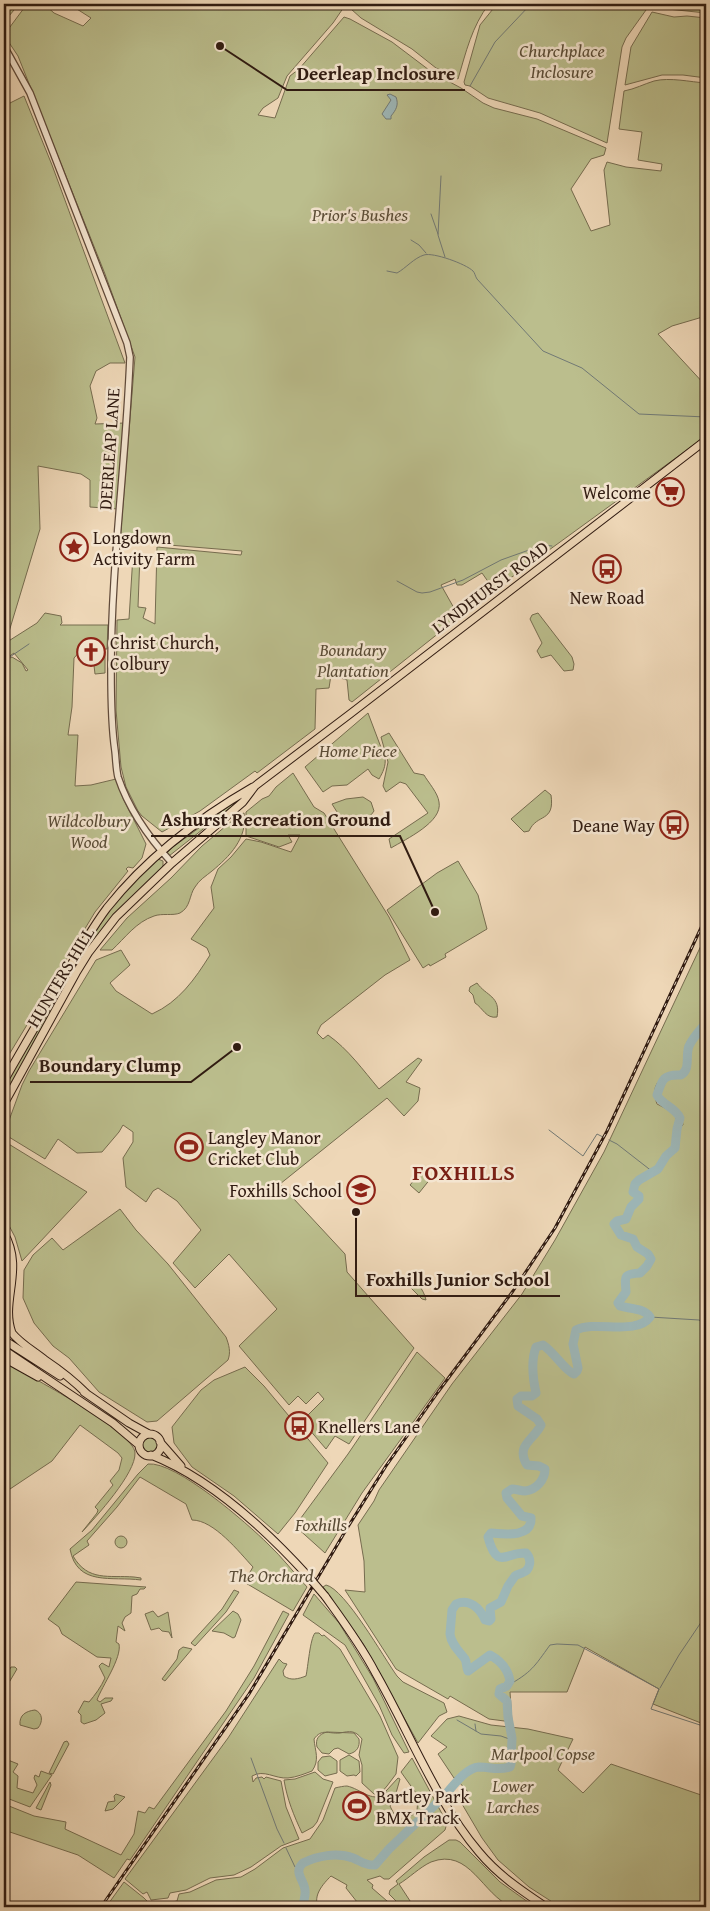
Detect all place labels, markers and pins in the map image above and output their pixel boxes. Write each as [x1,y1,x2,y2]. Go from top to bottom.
callout: Deerleap Inclosure [287,56,465,90]
supermarket icon: Welcome [655,477,685,507]
place label: Welcome [583,479,651,506]
place label: Longdown Activity Farm [93,524,196,572]
place icon: Longdown Activity Farm [59,532,89,562]
bus stop icon: New Road [592,554,622,584]
place label: New Road [570,584,645,611]
place label: Christ Church, Colbury [110,629,219,677]
church icon: Christ Church, Colbury [76,637,106,667]
callout: Ashurst Recreation Ground [151,802,400,836]
bus stop icon: Deane Way [659,810,689,840]
place label: Deane Way [573,812,655,839]
callout: Boundary Clump [30,1048,191,1082]
place label: Langley Manor Cricket Club [208,1124,321,1172]
sports icon: Langley Manor Cricket Club [174,1132,204,1162]
school or university icon: Foxhills School [346,1175,376,1205]
place label: Foxhills School [230,1177,342,1204]
callout: Foxhills Junior School [356,1262,560,1296]
bus stop icon: Knellers Lane [284,1411,314,1441]
place label: Knellers Lane [318,1413,420,1440]
place label: Bartley Park BMX Track [376,1783,471,1831]
sports icon: Bartley Park BMX Track [342,1791,372,1821]

